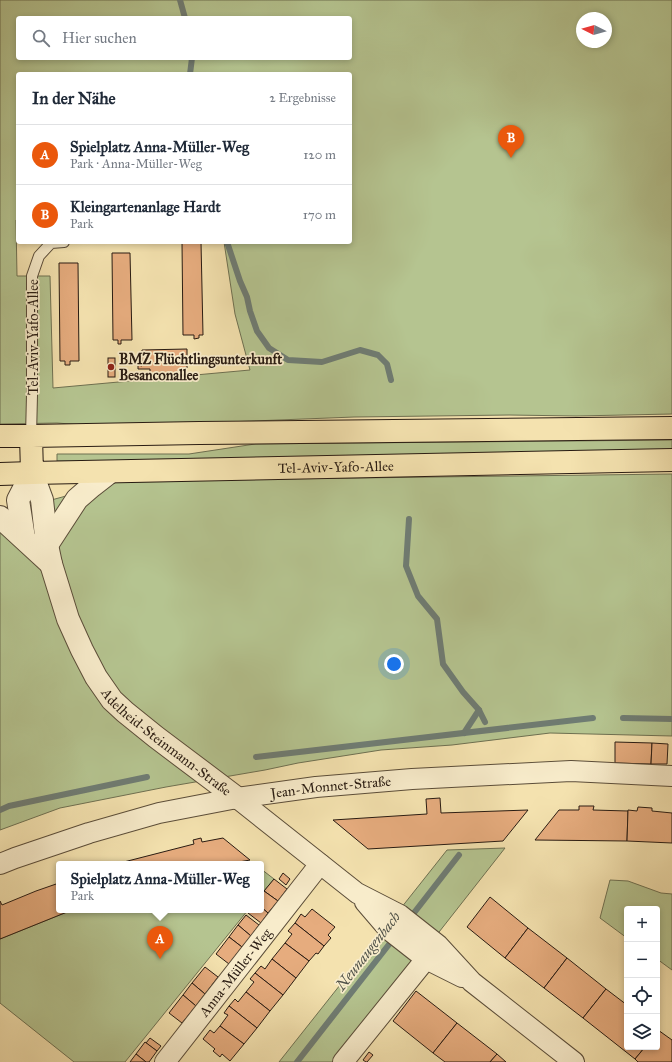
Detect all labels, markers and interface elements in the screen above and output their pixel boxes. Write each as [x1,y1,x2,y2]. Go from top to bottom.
north arrow [576,12,612,48]
search box [16,16,352,60]
icon: search [30,27,52,49]
text: Hier suchen [62,29,137,47]
text: In der Nähe [32,88,116,109]
text: 2 Ergebnisse [269,90,336,106]
pin: B [498,125,524,158]
text: Spielplatz Anna-Müller-Weg [70,138,249,156]
text: A [41,147,49,163]
text: 120 m [303,147,336,163]
text: Park · Anna-Müller-Weg [70,156,202,172]
text: Kleingartenanlage Hardt [70,198,221,216]
text: B [41,207,49,223]
text: 170 m [303,207,336,223]
text: Park [70,216,94,232]
street label: Tel-Aviv-Yafo-Allee [25,279,42,395]
place label: BMZ Flüchtlingsunterkunft Besanconallee [119,351,282,384]
marker: BMZ Flüchtlingsunterkunft Besanconallee [106,362,116,372]
street label: Tel-Aviv-Yafo-Allee [278,458,394,477]
your location [384,654,404,674]
street label: Adelheid-Steinmann-Straße [97,684,235,800]
street label: Jean-Monnet-Straße [268,773,392,803]
popup [56,861,264,913]
text: Spielplatz Anna-Müller-Weg [71,870,249,888]
text: Park [71,888,94,904]
map controls [624,906,660,1050]
button: + [624,906,660,942]
water label: Neunaugenbach [331,908,405,995]
street label: Anna-Müller-Weg [195,925,276,1021]
pin: A [147,926,173,959]
button: − [624,942,660,978]
button: locate [624,978,660,1014]
button: layers [624,1014,660,1050]

